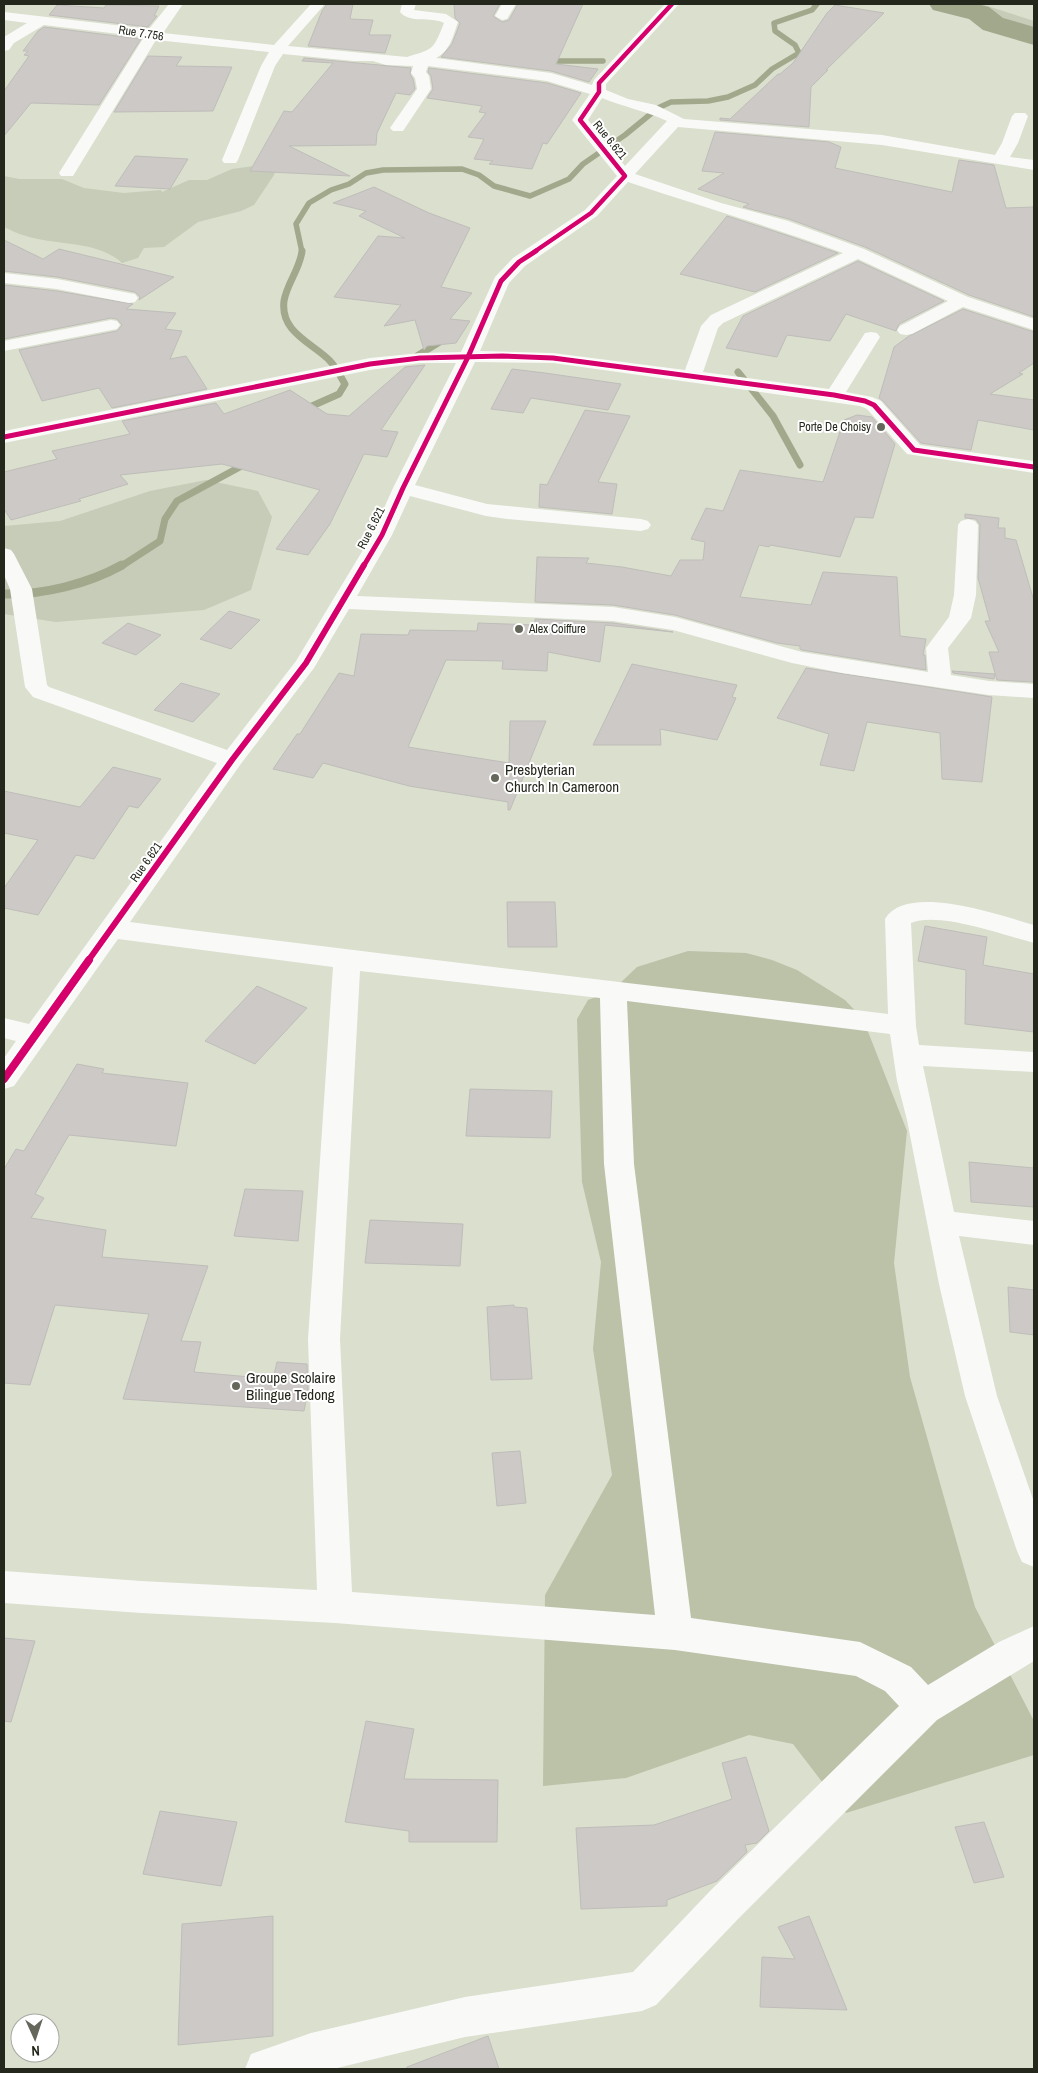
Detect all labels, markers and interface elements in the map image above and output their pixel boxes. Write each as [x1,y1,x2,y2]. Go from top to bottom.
street label: Rue 7.756 [117,22,165,44]
street label: Rue 6.621 [589,117,631,163]
place label: Porte De Choisy [799,419,871,435]
marker: Porte De Choisy [875,421,887,433]
street label: Rue 6.621 [354,504,389,552]
place label: Alex Coiffure [528,621,586,637]
marker: Alex Coiffure [513,623,525,635]
place label: Presbyterian Church In Cameroon [505,759,619,797]
marker: Presbyterian Church In Cameroon [489,772,501,784]
street label: Rue 6.621 [126,838,166,885]
place label: Groupe Scolaire Bilingue Tedong [246,1367,336,1405]
marker: Groupe Scolaire Bilingue Tedong [230,1380,242,1392]
north arrow [10,2013,60,2063]
text: N [31,2042,40,2060]

